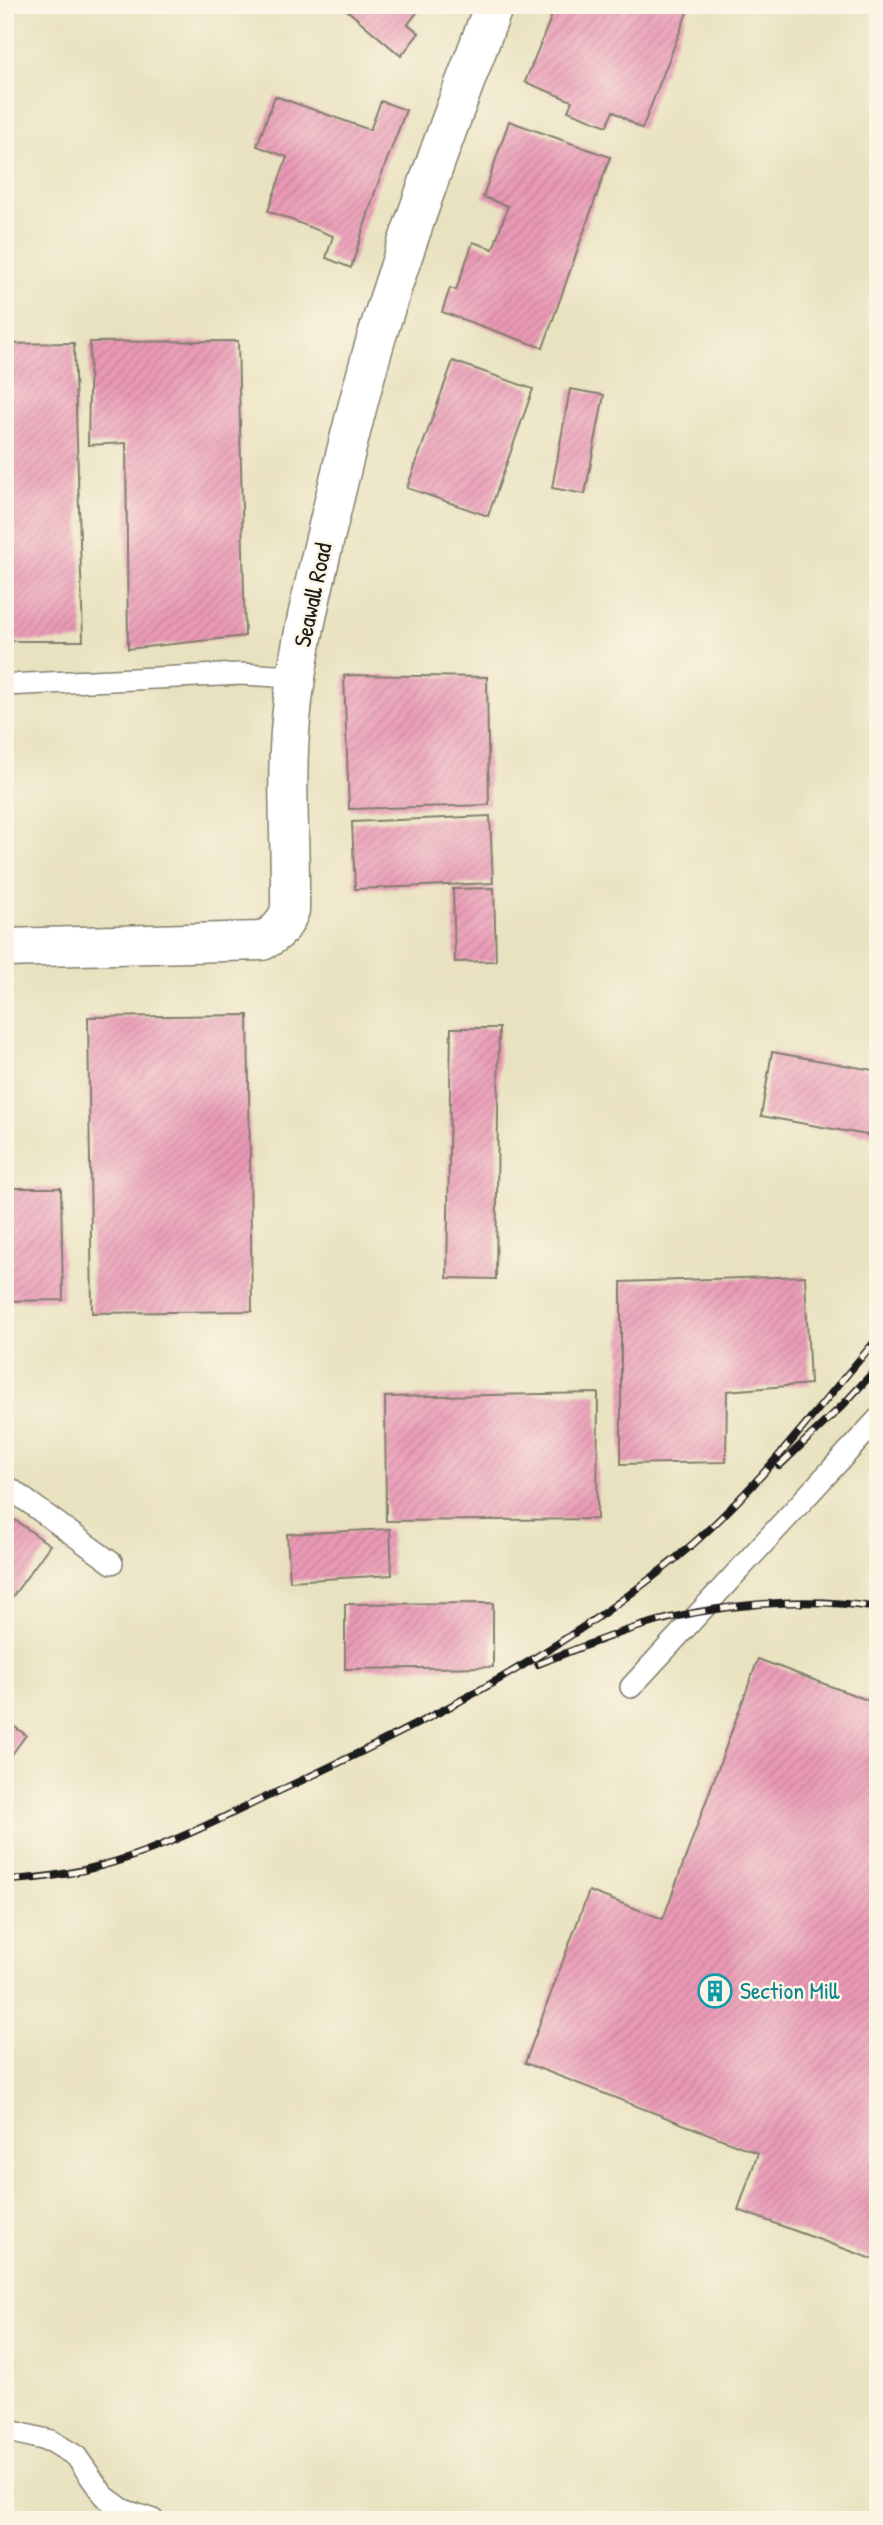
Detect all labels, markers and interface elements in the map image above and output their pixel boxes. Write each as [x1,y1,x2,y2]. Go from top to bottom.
street label: Seawall Road [285,540,339,650]
building icon: Section Mill [696,1972,734,2010]
place label: Section Mill [740,1974,840,2006]

